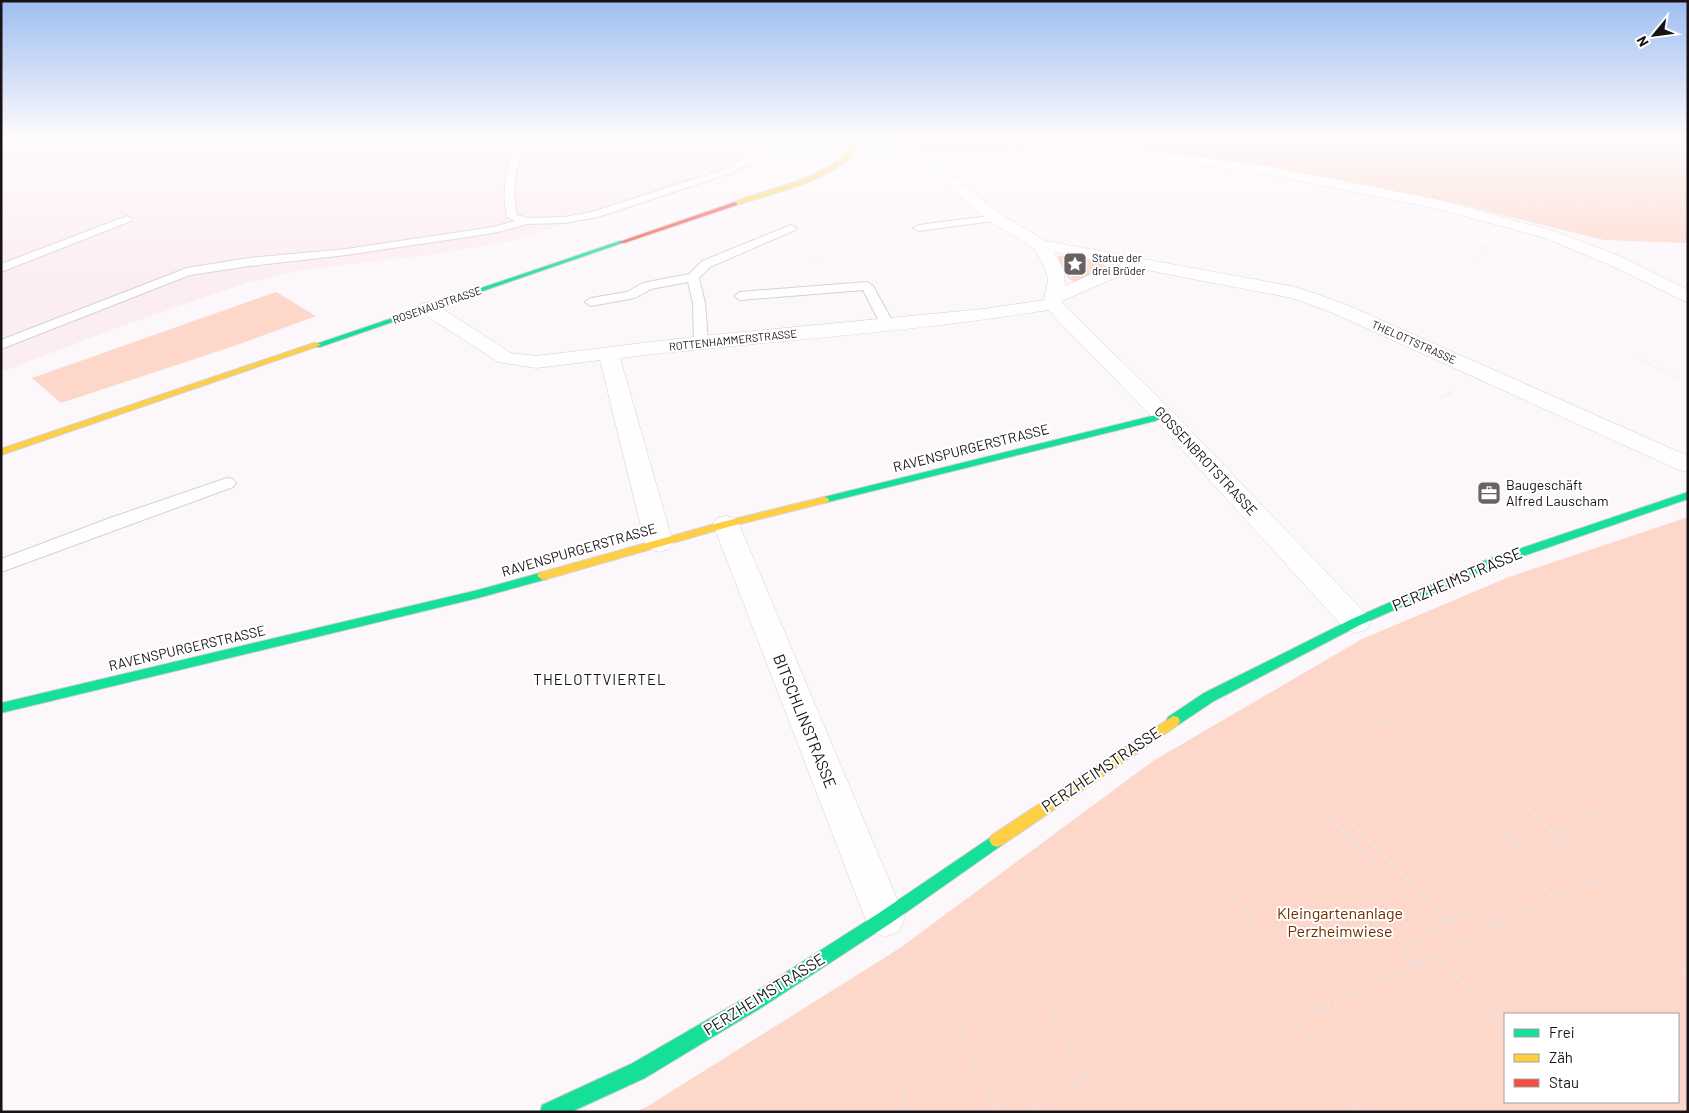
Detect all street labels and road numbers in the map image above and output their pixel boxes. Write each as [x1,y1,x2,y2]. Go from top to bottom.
street label: ROSENAUSTRASSE [391,283,483,326]
street label: THELOTTSTRASSE [1370,317,1459,366]
street label: ROTTENHAMMERSTRASSE [668,326,798,353]
street label: GOSSENBROTSTRASSE [1151,403,1261,519]
street label: RAVENSPURGERSTRASSE [891,420,1051,475]
street label: RAVENSPURGERSTRASSE [499,519,658,580]
street label: PERZHEIMSTRASSE [1389,543,1525,615]
street label: RAVENSPURGERSTRASSE [107,621,267,674]
street label: BITSCHLINSTRASSE [770,651,841,791]
street label: PERZHEIMSTRASSE [1038,722,1164,815]
street label: PERZHEIMSTRASSE [700,949,828,1039]

